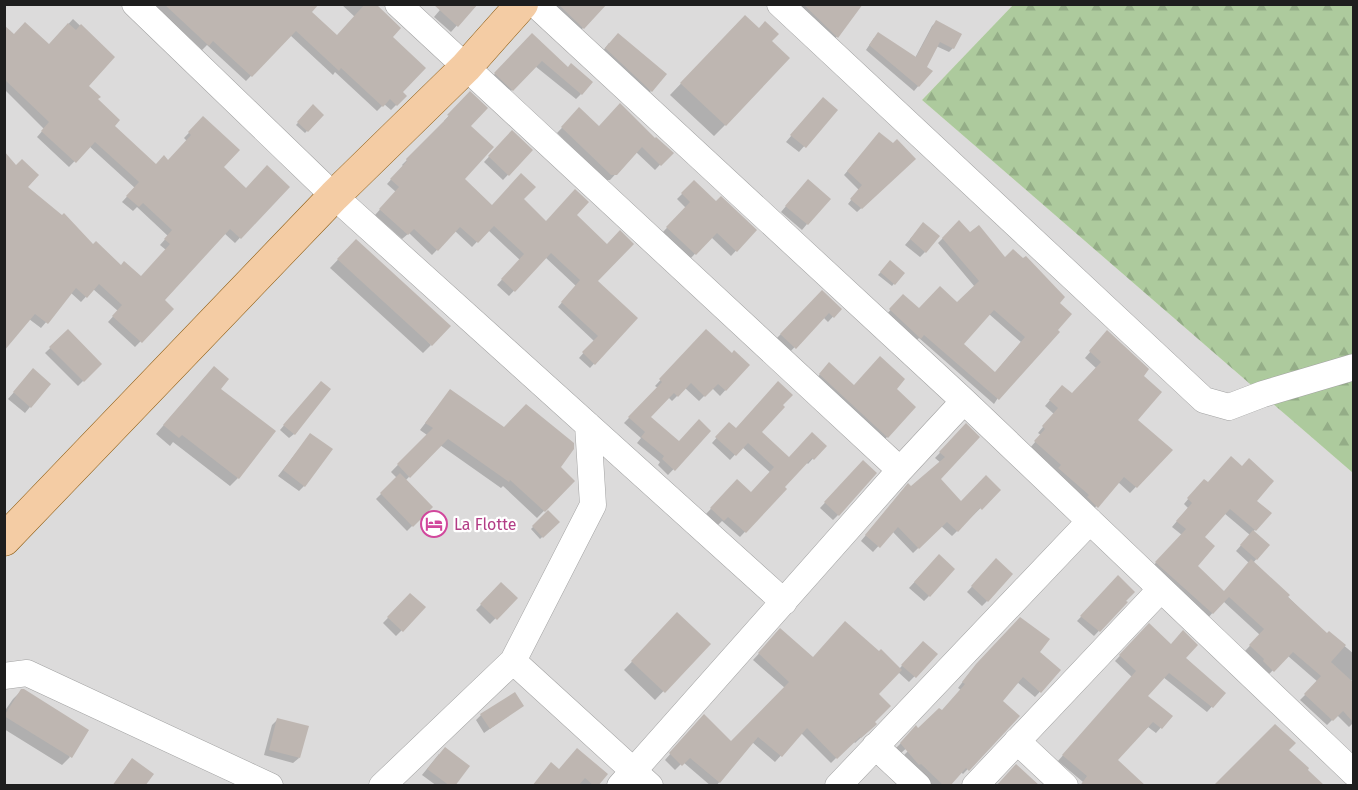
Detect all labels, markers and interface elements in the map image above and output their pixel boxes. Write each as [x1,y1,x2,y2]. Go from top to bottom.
hotel icon: La Flotte [419,509,449,539]
place label: La Flotte [454,515,516,534]

